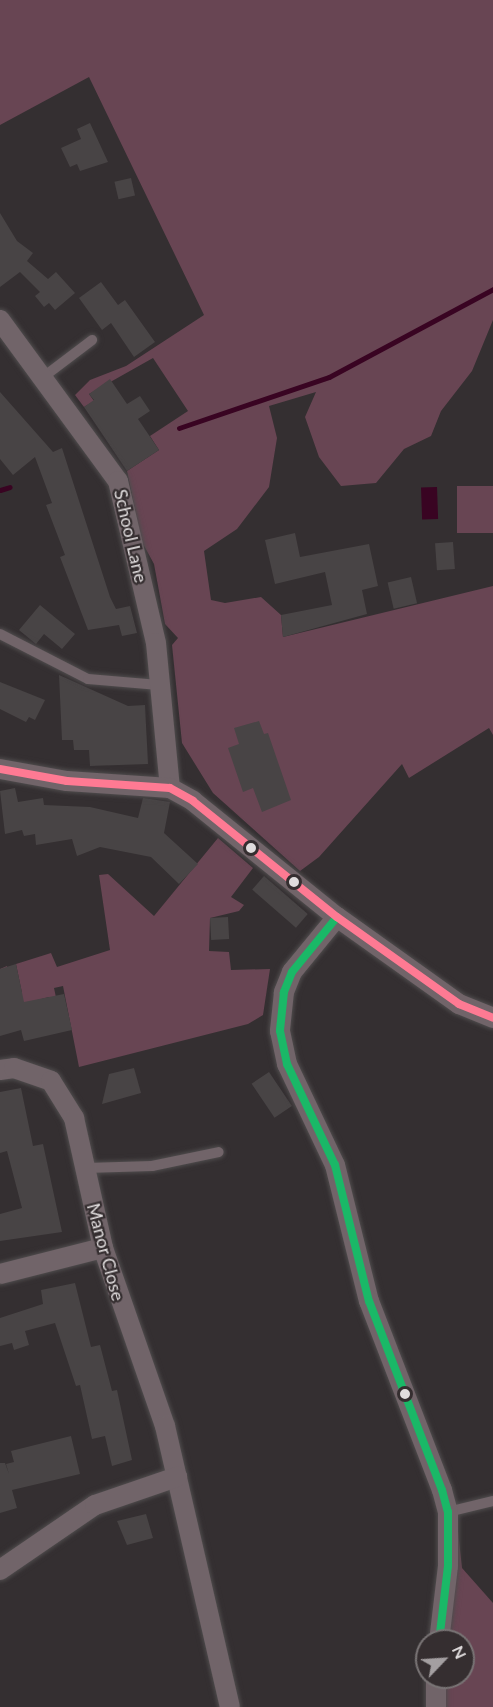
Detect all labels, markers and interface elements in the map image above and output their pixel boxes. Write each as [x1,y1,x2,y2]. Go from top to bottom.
street label: School Lane [110,487,152,585]
unlabelled marker [245,842,257,854]
unlabelled marker [288,876,300,888]
street label: Manor Close [83,1201,129,1303]
unlabelled marker [399,1388,411,1400]
north arrow [415,1629,475,1689]
text: N [449,1642,471,1662]

